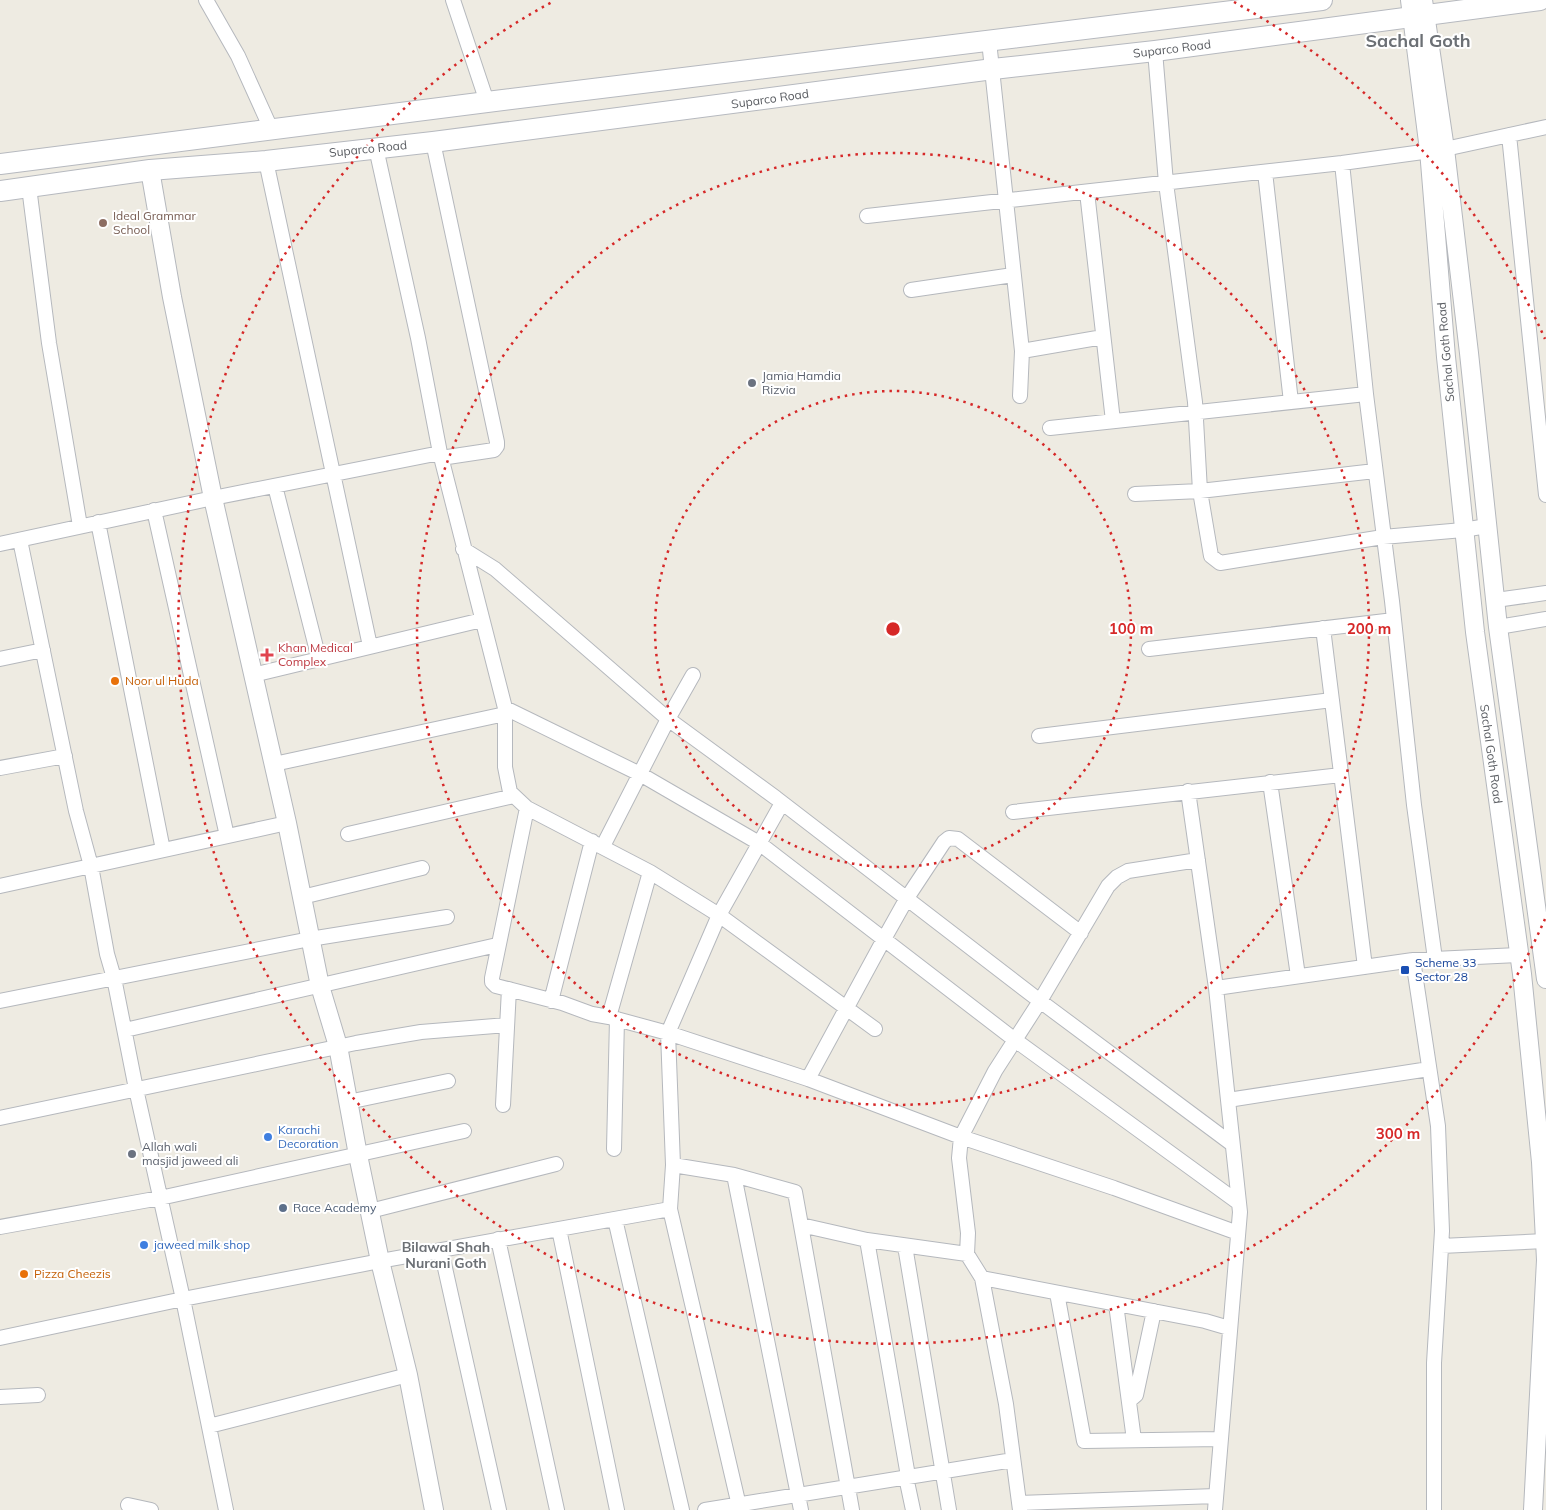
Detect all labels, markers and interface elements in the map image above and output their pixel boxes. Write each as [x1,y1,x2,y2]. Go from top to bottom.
district label: Sachal Goth [1365,29,1471,52]
street label: Suparco Road [1132,36,1212,61]
street label: Suparco Road [730,86,810,111]
street label: Suparco Road [328,137,408,160]
place label: Ideal Grammar School [113,208,197,237]
marker: Ideal Grammar School [97,217,109,229]
street label: Sachal Goth Road [1434,301,1457,403]
place label: Jamia Hamdia Rizvia [762,368,841,397]
marker: Jamia Hamdia Rizvia [746,377,758,389]
text: 100 m [1109,619,1153,638]
text: 200 m [1347,619,1391,638]
centre of rings [884,620,902,638]
place label: Khan Medical Complex [278,640,353,669]
marker: Khan Medical Complex [260,648,274,662]
place label: Noor ul Huda [125,673,199,688]
marker: Noor ul Huda [109,675,121,687]
street label: Sachal Goth Road [1477,703,1506,805]
place label: Scheme 33 Sector 28 [1415,955,1477,984]
marker: Scheme 33 Sector 28 [1399,964,1411,976]
place label: Karachi Decoration [278,1122,339,1151]
text: 300 m [1376,1124,1420,1143]
marker: Karachi Decoration [262,1131,274,1143]
place label: Allah wali masjid jaweed ali [142,1139,239,1168]
marker: Allah wali masjid jaweed ali [126,1148,138,1160]
place label: Race Academy [293,1200,377,1215]
marker: Race Academy [277,1202,289,1214]
place label: jaweed milk shop [153,1237,250,1252]
district label: Bilawal Shah Nurani Goth [402,1238,490,1272]
marker: jaweed milk shop [138,1239,150,1251]
place label: Pizza Cheezis [34,1266,111,1281]
marker: Pizza Cheezis [18,1268,30,1280]

